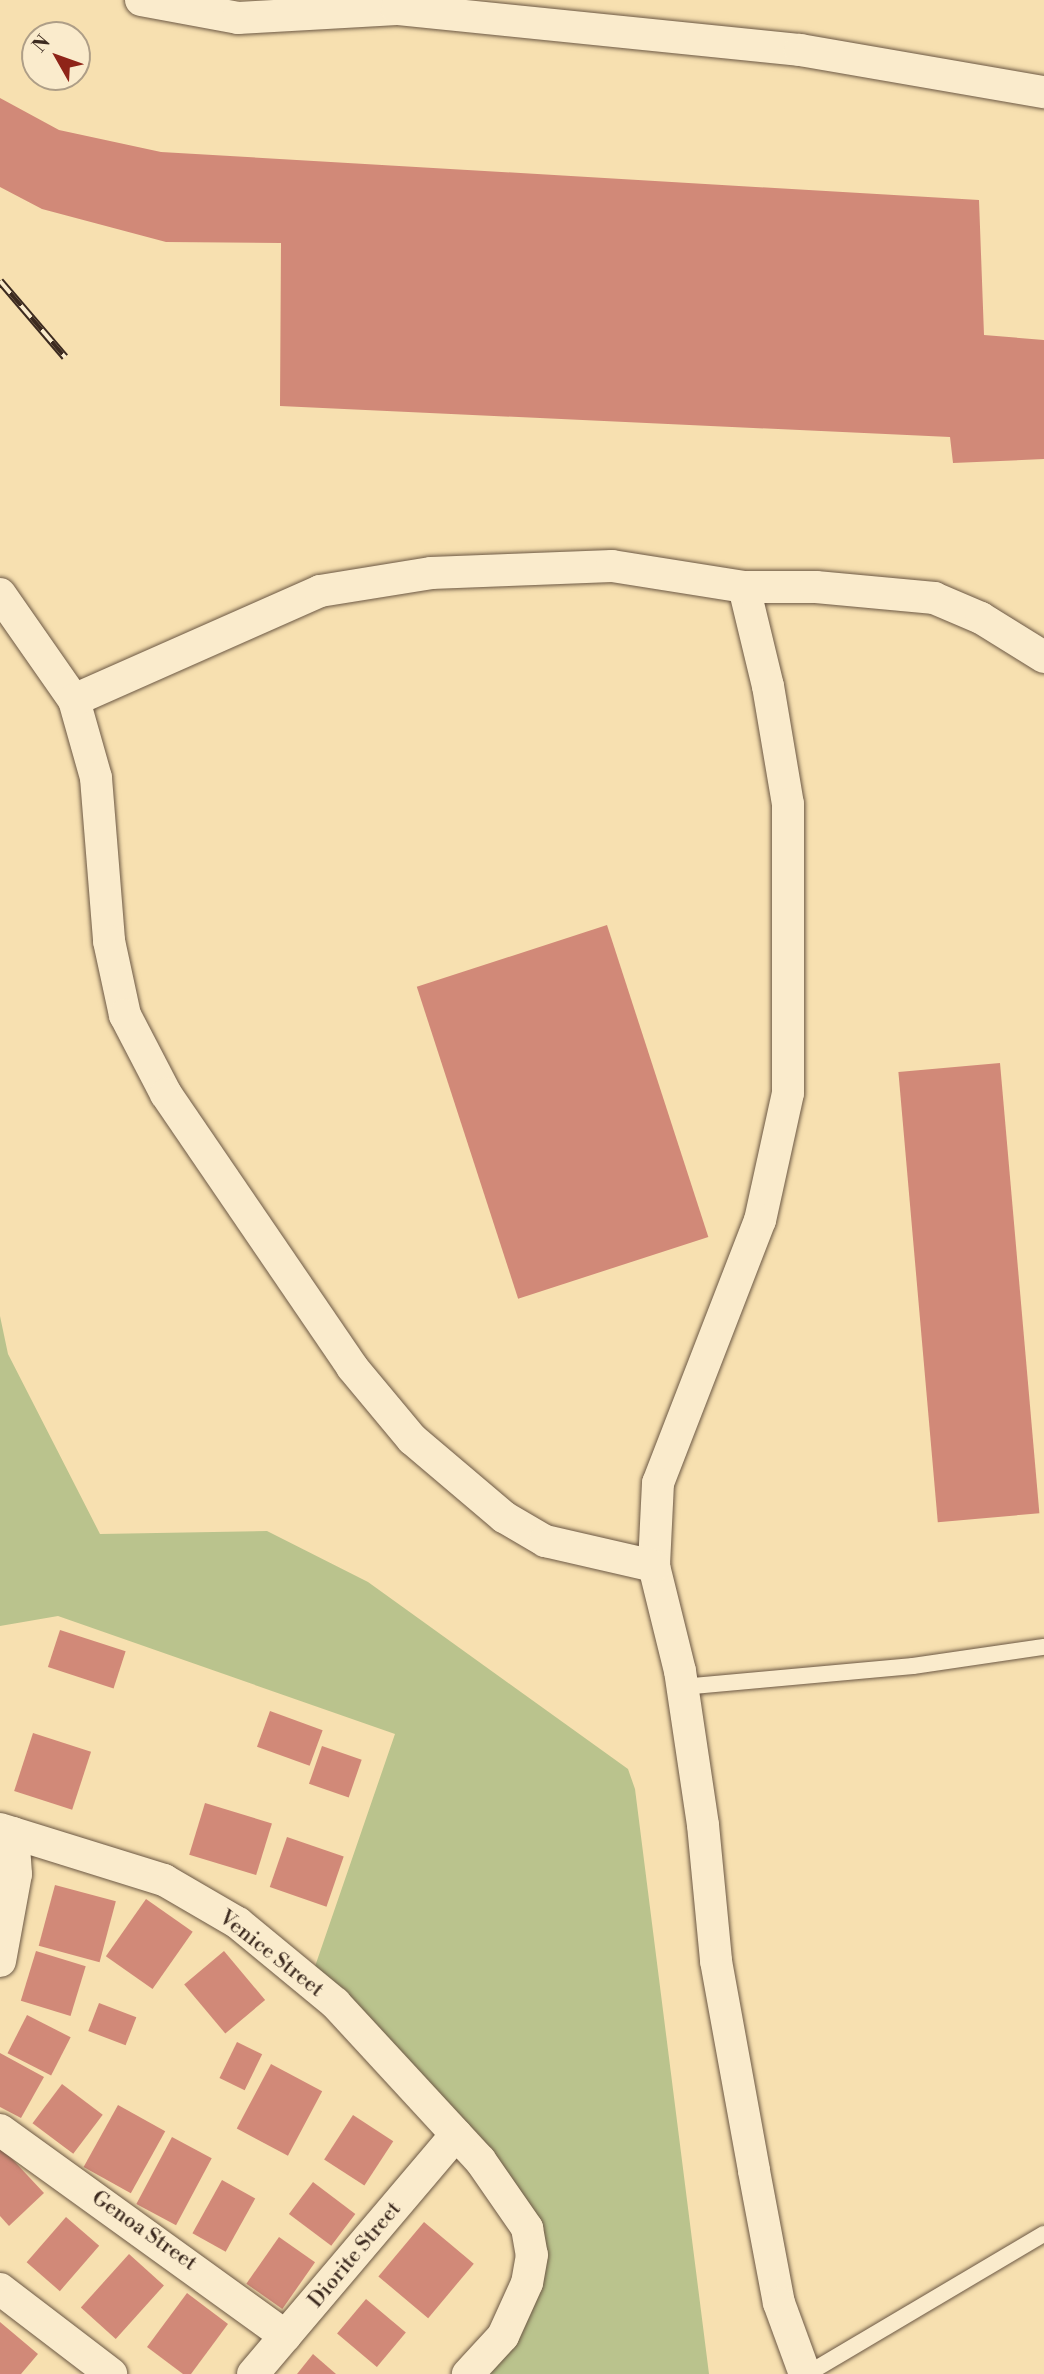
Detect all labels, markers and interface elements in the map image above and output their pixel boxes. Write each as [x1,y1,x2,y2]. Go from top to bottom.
north arrow [21,21,91,91]
text: N [27,30,55,57]
street label: Venice Street [214,1905,328,2003]
street label: Genoa Street [87,2186,201,2276]
street label: Diorite Street [303,2197,407,2313]

